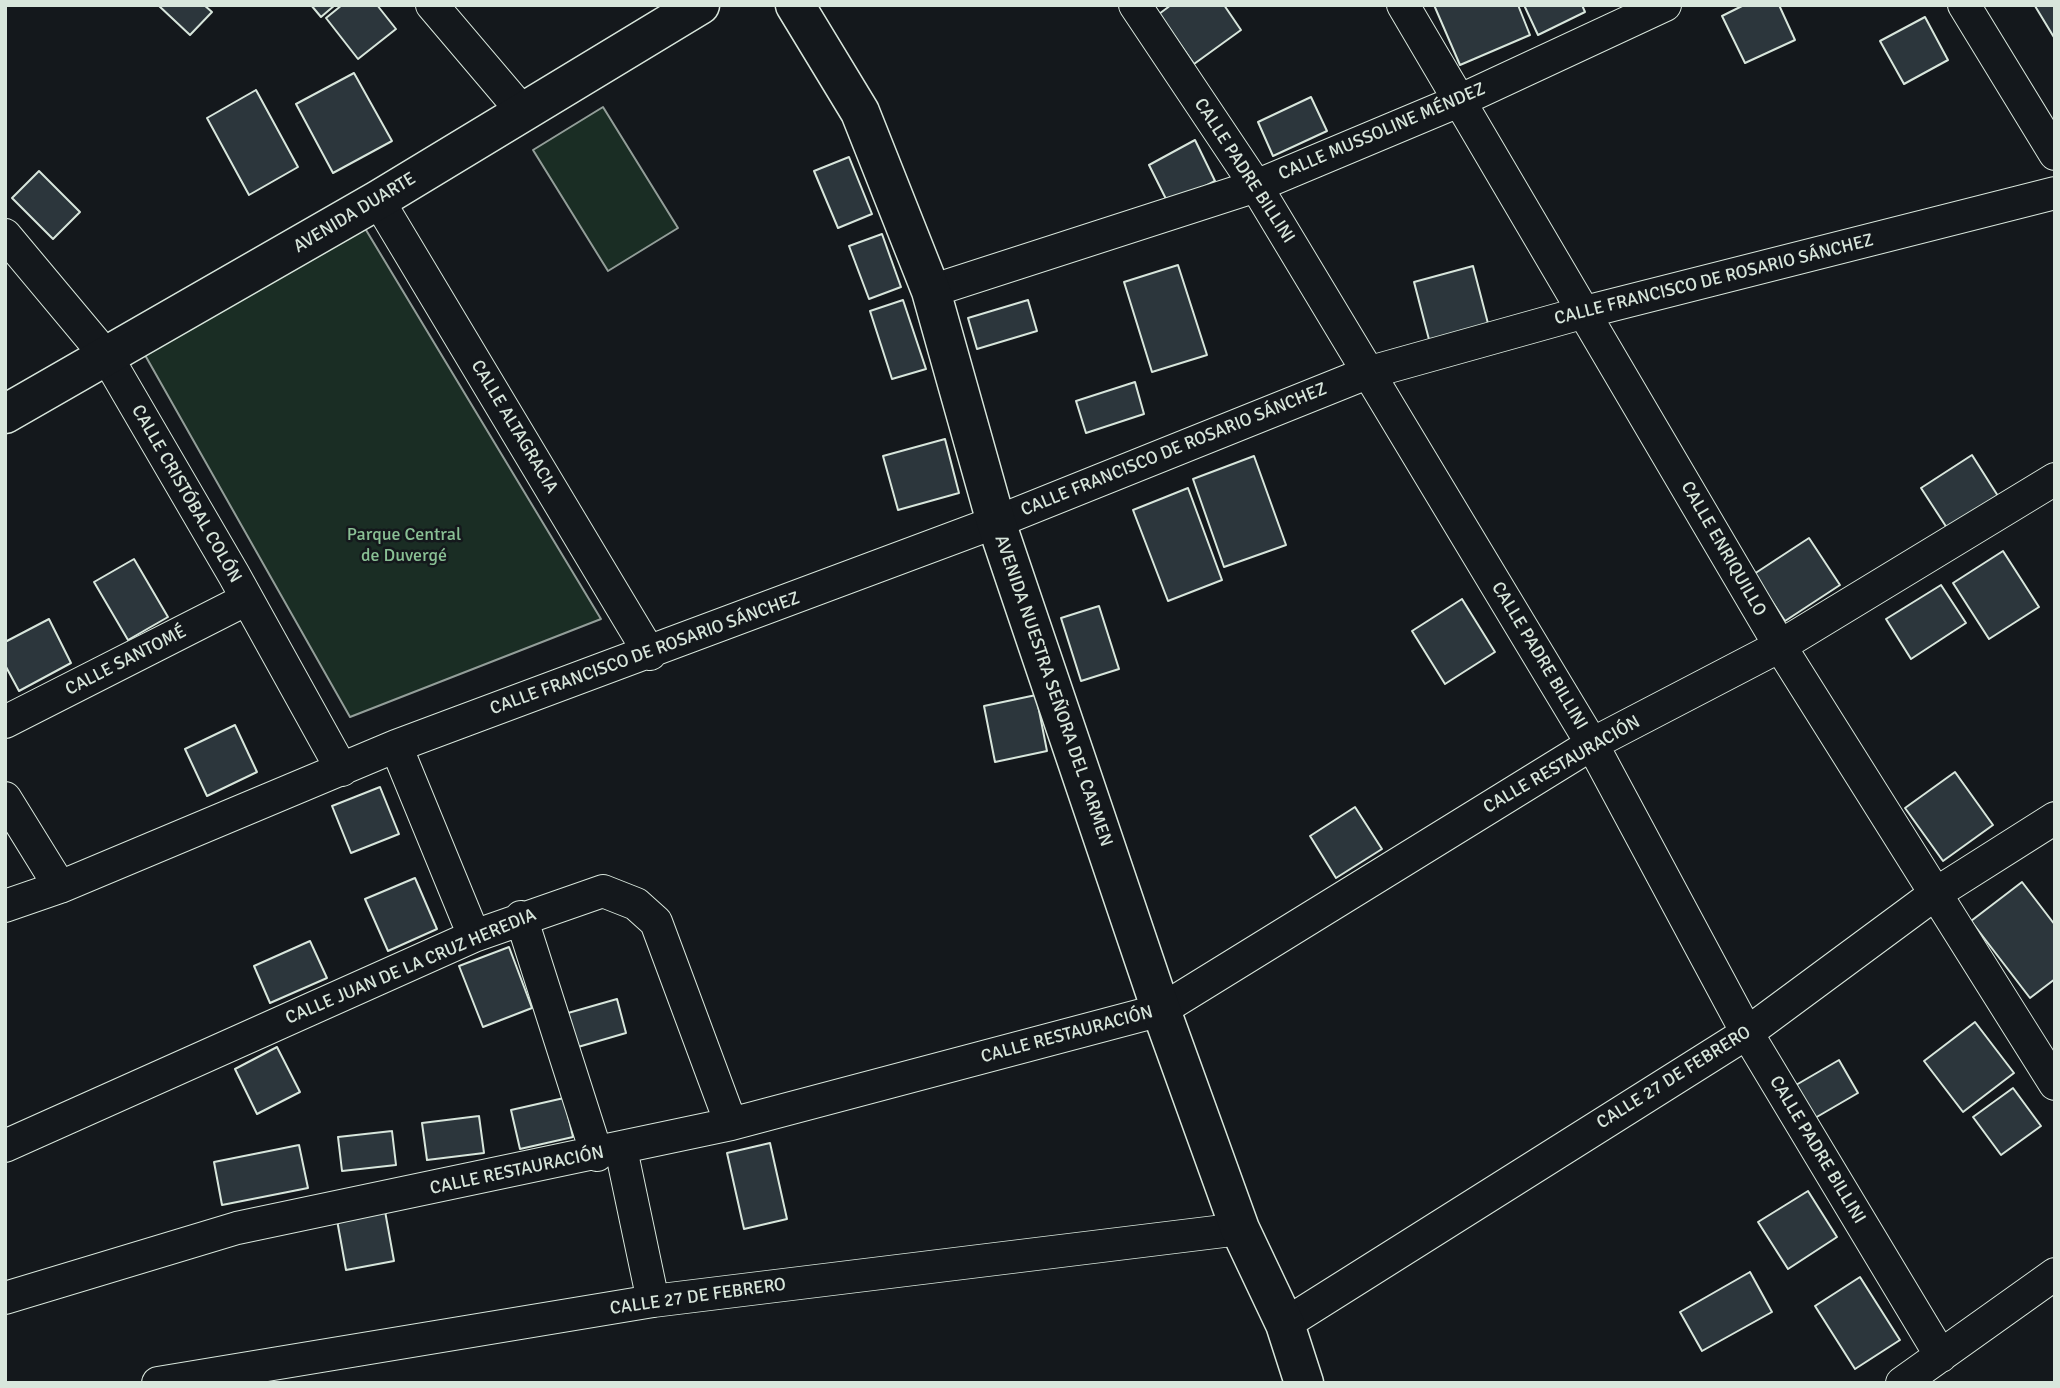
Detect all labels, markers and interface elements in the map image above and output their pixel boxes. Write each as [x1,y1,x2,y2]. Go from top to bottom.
street label: CALLE MUSSOLINE MÉNDEZ [1275,79,1489,185]
street label: CALLE PADRE BILLINI [1189,94,1299,248]
street label: AVENIDA DUARTE [290,168,420,258]
street label: CALLE FRANCISCO DE ROSARIO SÁNCHEZ [1552,230,1876,330]
street label: CALLE ALTAGRACIA [466,356,562,498]
street label: CALLE FRANCISCO DE ROSARIO SÁNCHEZ [1018,379,1330,521]
street label: CALLE CRISTÓBAL COLÓN [126,401,246,587]
street label: CALLE ENRIQUILLO [1676,478,1770,620]
park label: Parque Central de Duvergé [347,524,461,566]
street label: AVENIDA NUESTRA SEÑORA DEL CARMEN [989,532,1117,850]
street label: CALLE PADRE BILLINI [1486,578,1592,734]
street label: CALLE FRANCISCO DE ROSARIO SÁNCHEZ [487,588,803,720]
street label: CALLE SANTOMÉ [62,621,190,701]
street label: CALLE RESTAURACIÓN [1480,711,1644,819]
street label: CALLE JUAN DE LA CRUZ HEREDIA [283,904,539,1030]
street label: CALLE RESTAURACIÓN [979,1002,1155,1068]
street label: CALLE 27 DE FEBRERO [1593,1022,1755,1134]
street label: CALLE PADRE BILLINI [1764,1072,1870,1228]
street label: CALLE RESTAURACIÓN [428,1142,606,1200]
street label: CALLE 27 DE FEBRERO [609,1274,787,1320]

